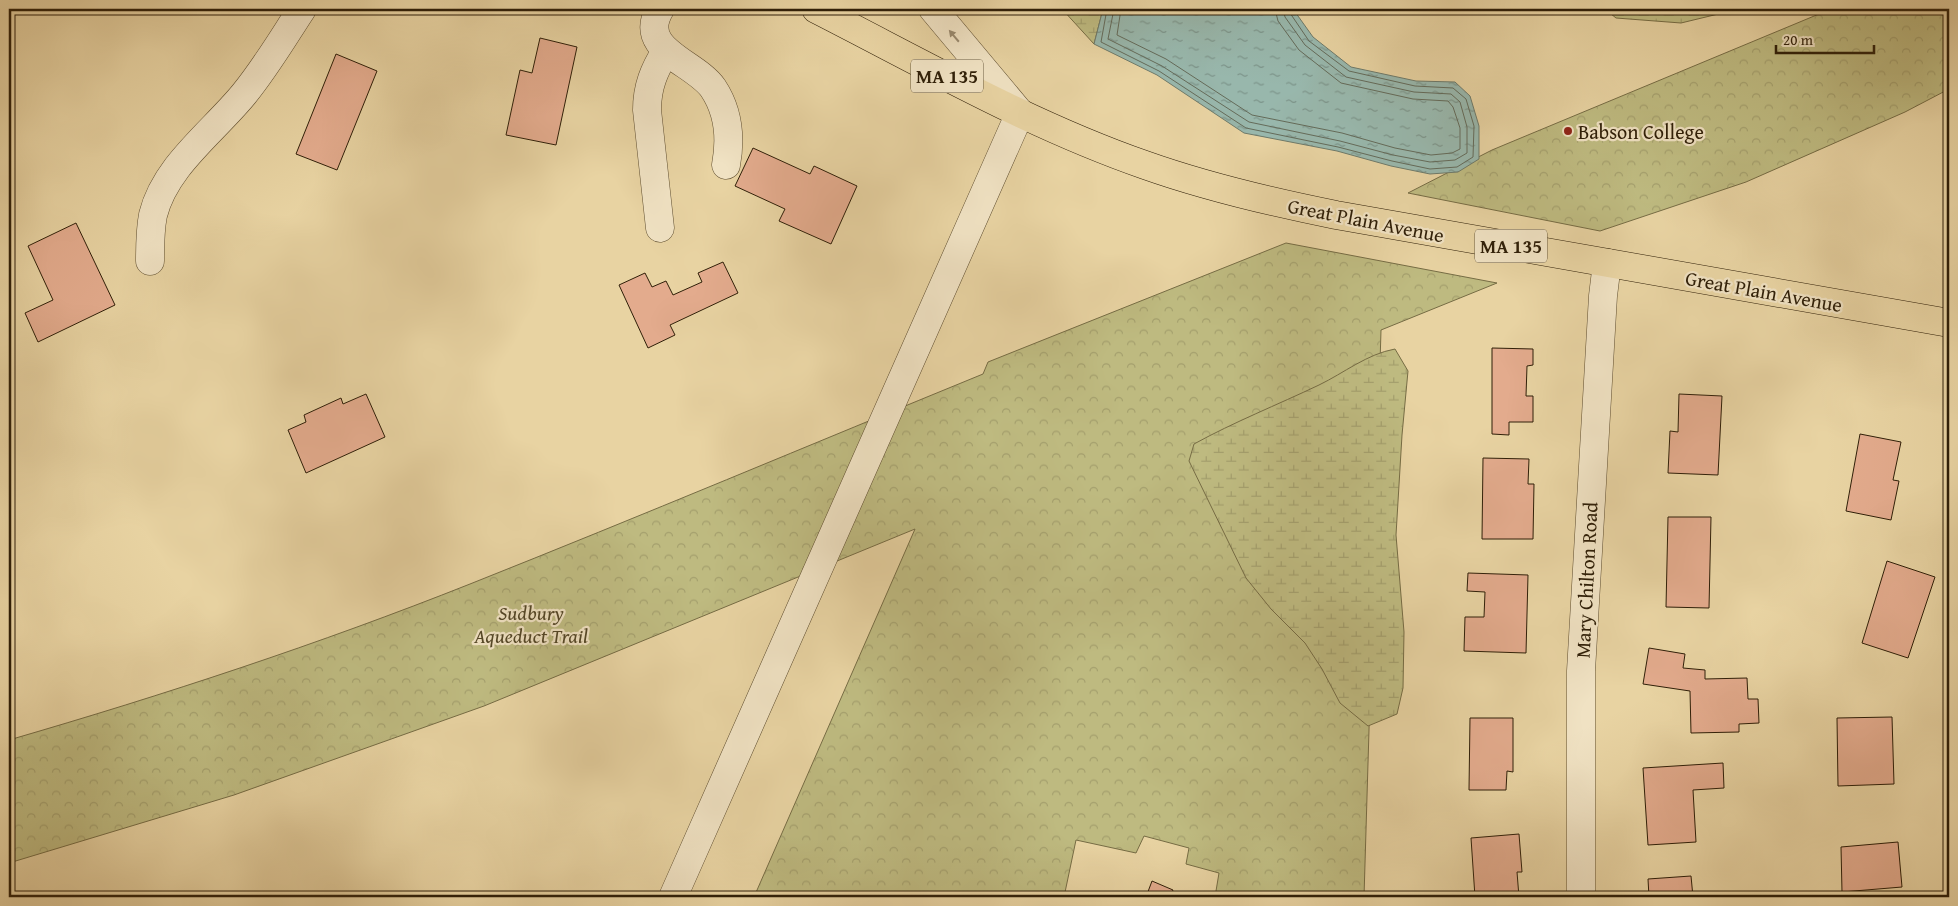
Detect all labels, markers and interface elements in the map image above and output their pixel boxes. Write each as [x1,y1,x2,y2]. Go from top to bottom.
scale bar [1776,22,1873,54]
one-way arrow [949,29,960,42]
text: 20 m [1783,29,1814,50]
road number: MA 135 [911,59,983,92]
place label: Babson College [1578,117,1704,146]
marker: Babson College [1562,125,1574,137]
street label: Great Plain Avenue [1285,191,1447,249]
road number: MA 135 [1475,230,1547,262]
street label: Great Plain Avenue [1683,263,1845,319]
street label: Mary Chilton Road [1567,501,1605,659]
park label: Sudbury Aqueduct Trail [473,598,588,650]

